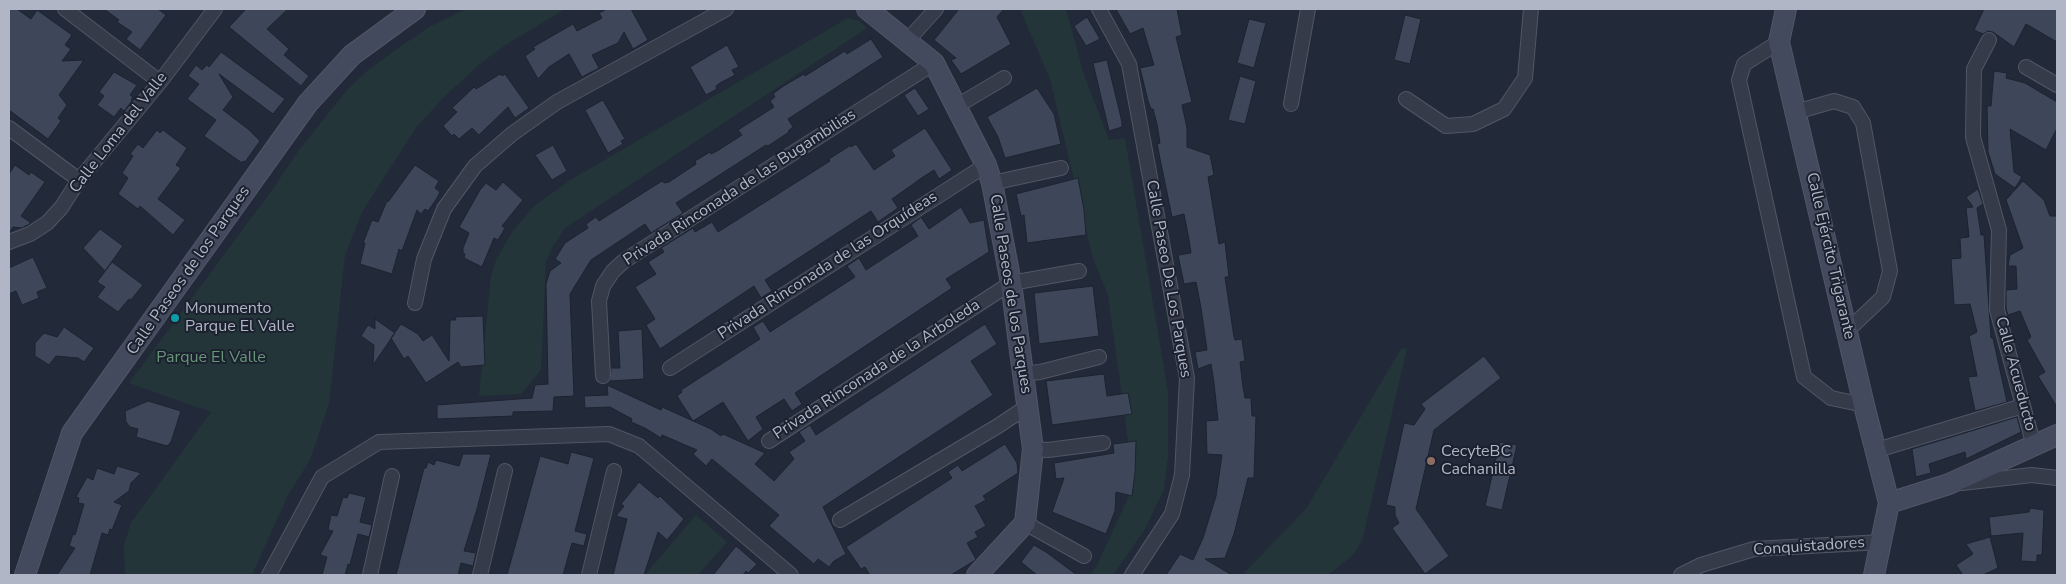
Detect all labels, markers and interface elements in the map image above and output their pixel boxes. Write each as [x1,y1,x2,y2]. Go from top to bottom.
street label: Calle Loma del Valle [66,69,172,197]
street label: Privada Rinconada de las Bugambilias [620,106,860,270]
street label: Calle Ejército Trigarante [1801,171,1859,341]
street label: Calle Paseo De Los Parques [1141,179,1195,379]
street label: Calle Paseos de los Parques [123,183,255,359]
street label: Privada Rinconada de las Orquídeas [715,188,941,344]
street label: Calle Paseos de los Parques [985,193,1035,395]
street label: Privada Rinconada de la Arboleda [770,296,984,444]
place label: Monumento Parque El Valle [185,299,294,337]
marker: Monumento Parque El Valle [169,312,181,324]
street label: Calle Acueducto [1991,315,2039,433]
park label: Parque El Valle [156,348,266,368]
place label: CecyteBC Cachanilla [1441,442,1516,480]
marker: CecyteBC Cachanilla [1425,455,1437,467]
street label: Conquistadores [1752,534,1866,560]

